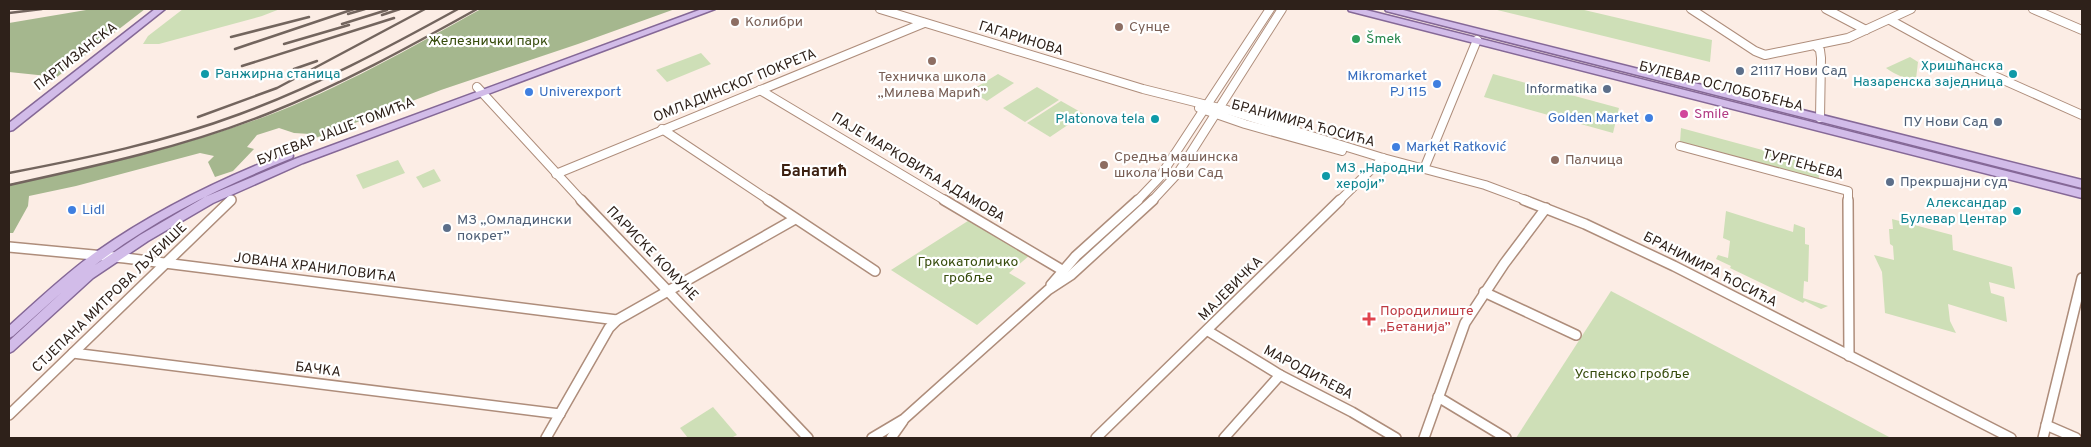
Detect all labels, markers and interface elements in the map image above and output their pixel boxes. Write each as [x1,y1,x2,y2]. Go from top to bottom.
place label: Колибри [745,14,803,31]
marker: Колибри [729,16,741,28]
street label: ГАГАРИНОВА [976,18,1066,60]
street label: ПАРТИЗАНСКА [31,19,121,95]
place label: Сунце [1129,19,1170,36]
marker: Сунце [1113,21,1125,33]
place label: Šmek [1366,30,1401,48]
park label: Железнички парк [428,33,548,50]
marker: Šmek [1350,33,1362,45]
street label: ОМЛАДИНСКОГ ПОКРЕТА [651,45,819,127]
marker: Техничка школа „Милева Марић” [926,55,938,67]
street label: БУЛЕВАР ОСЛОБОЂЕЊА [1637,58,1805,116]
place label: Хришћанска Назаренска заједница [1853,58,2003,91]
place label: 21117 Нови Сад [1750,63,1847,80]
marker: 21117 Нови Сад [1734,65,1746,77]
place label: Ранжирна станица [215,66,340,83]
marker: Ранжирна станица [199,68,211,80]
place label: Mikromarket PJ 115 [1347,68,1427,101]
marker: Хришћанска Назаренска заједница [2007,68,2019,80]
place label: Техничка школа „Милева Марић” [878,69,986,102]
marker: Mikromarket PJ 115 [1431,78,1443,90]
place label: Informatika [1526,81,1597,98]
marker: Informatika [1601,83,1613,95]
place label: Univerexport [539,84,621,101]
marker: Univerexport [523,86,535,98]
street label: БУЛЕВАР ЈАШЕ ТОМИЋА [255,94,417,170]
street label: БРАНИМИРА ЋОСИЋА [1229,97,1377,151]
place label: Smile [1694,106,1729,123]
marker: Smile [1678,108,1690,120]
street label: ПАЈЕ МАРКОВИЋА АДАМОВА [828,109,1008,227]
place label: Golden Market [1548,110,1639,127]
place label: Platonova tela [1055,111,1145,128]
marker: Golden Market [1643,112,1655,124]
marker: Platonova tela [1149,113,1161,125]
place label: ПУ Нови Сад [1903,114,1988,131]
marker: ПУ Нови Сад [1992,116,2004,128]
place label: Market Ratković [1406,139,1507,156]
marker: Market Ratković [1390,141,1402,153]
street label: ТУРГЕЊЕВА [1760,146,1846,184]
place label: Средња машинска школа Нови Сад [1114,149,1238,182]
place label: Палчица [1565,152,1623,169]
marker: Палчица [1549,154,1561,166]
marker: Средња машинска школа Нови Сад [1098,159,1110,171]
place label: МЗ „Народни хероји” [1336,160,1424,193]
district label: Банатић [781,162,847,182]
marker: МЗ „Народни хероји” [1320,170,1332,182]
place label: Прекршајни суд [1900,174,2007,191]
marker: Прекршајни суд [1884,176,1896,188]
place label: Александар Булевар Центар [1900,195,2007,228]
place label: Lidl [82,202,105,219]
street label: ПАРИСКЕ КОМУНЕ [602,203,702,305]
marker: Lidl [66,204,78,216]
marker: Александар Булевар Центар [2011,205,2023,217]
place label: МЗ „Омладински покрет” [457,212,572,245]
street label: СТЈЕПАНА МИТРОВА ЉУБИШЕ [29,219,191,377]
marker: МЗ „Омладински покрет” [441,222,453,234]
street label: БРАНИМИРА ЋОСИЋА [1640,229,1780,311]
street label: ЈОВАНА ХРАНИЛОВИЋА [233,250,397,286]
street label: МАЈЕВИЧКА [1195,253,1267,325]
park label: Гркокатоличко гробље [918,254,1019,287]
place label: Породилиште „Бетанија” [1380,303,1473,336]
marker: Породилиште „Бетанија” [1362,312,1376,326]
street label: МАРОДИЋЕВА [1260,342,1356,404]
street label: БАЧКА [294,359,342,381]
park label: Успенско гробље [1575,366,1689,383]

